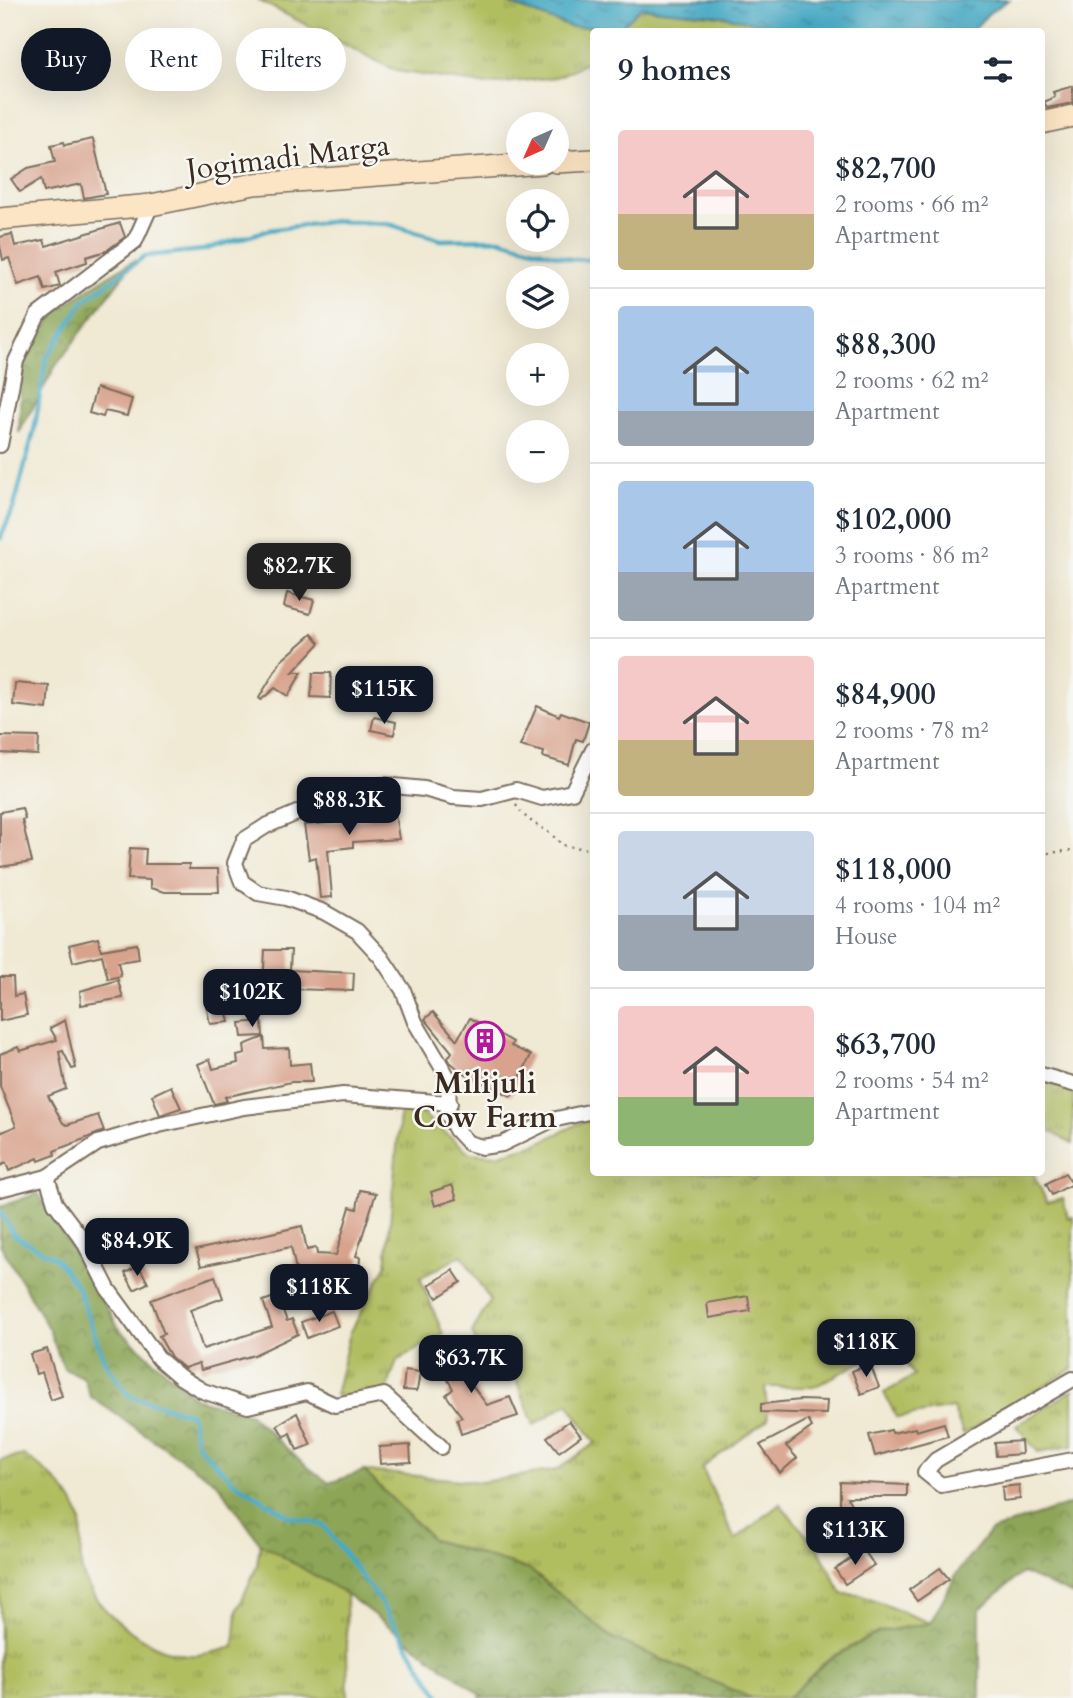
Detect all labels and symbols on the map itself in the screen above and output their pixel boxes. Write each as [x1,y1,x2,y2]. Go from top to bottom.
north arrow [506,112,569,175]
street label: Jogimadi Marga [180,125,392,191]
pin: $82.7K [242,544,356,603]
pin: $115K [335,666,433,726]
pin: $88.3K [292,778,406,837]
pin: $102K [203,970,301,1029]
building icon: Milijuli Cow Farm [464,1020,506,1062]
place label: Milijuli Cow Farm [413,1063,557,1138]
pin: $84.9K [80,1218,194,1278]
pin: $118K [270,1264,368,1324]
pin: $118K [817,1320,915,1379]
pin: $63.7K [414,1336,528,1395]
pin: $113K [806,1508,904,1567]

